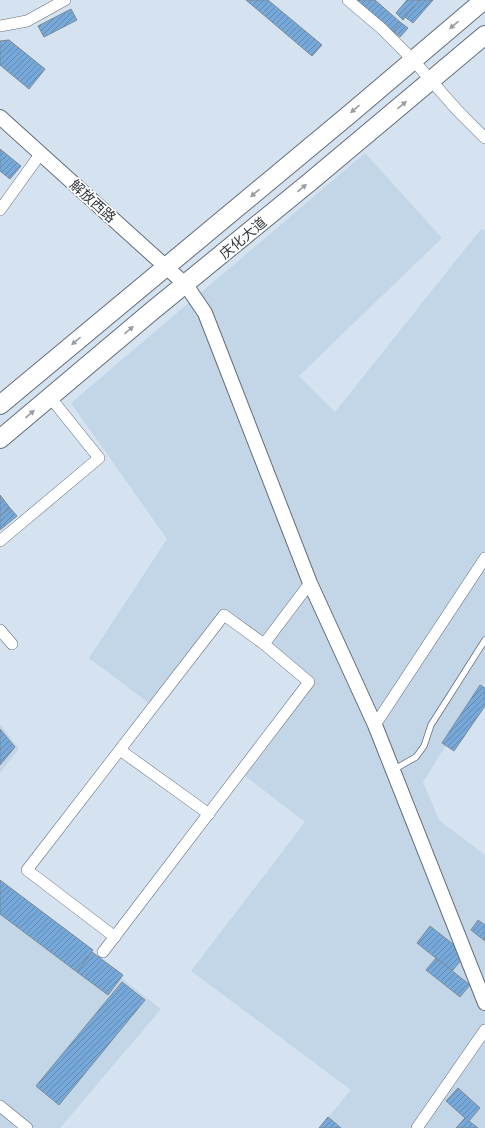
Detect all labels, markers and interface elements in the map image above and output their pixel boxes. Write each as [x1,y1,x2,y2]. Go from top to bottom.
one-way arrow [449,21,460,30]
one-way arrow [397,100,407,109]
one-way arrow [350,105,360,114]
street label: 解放西路 [66,176,119,226]
one-way arrow [297,184,308,193]
one-way arrow [250,188,261,197]
street label: 庆化大道 [216,214,270,263]
one-way arrow [124,326,135,335]
one-way arrow [71,337,82,346]
one-way arrow [25,410,34,419]

